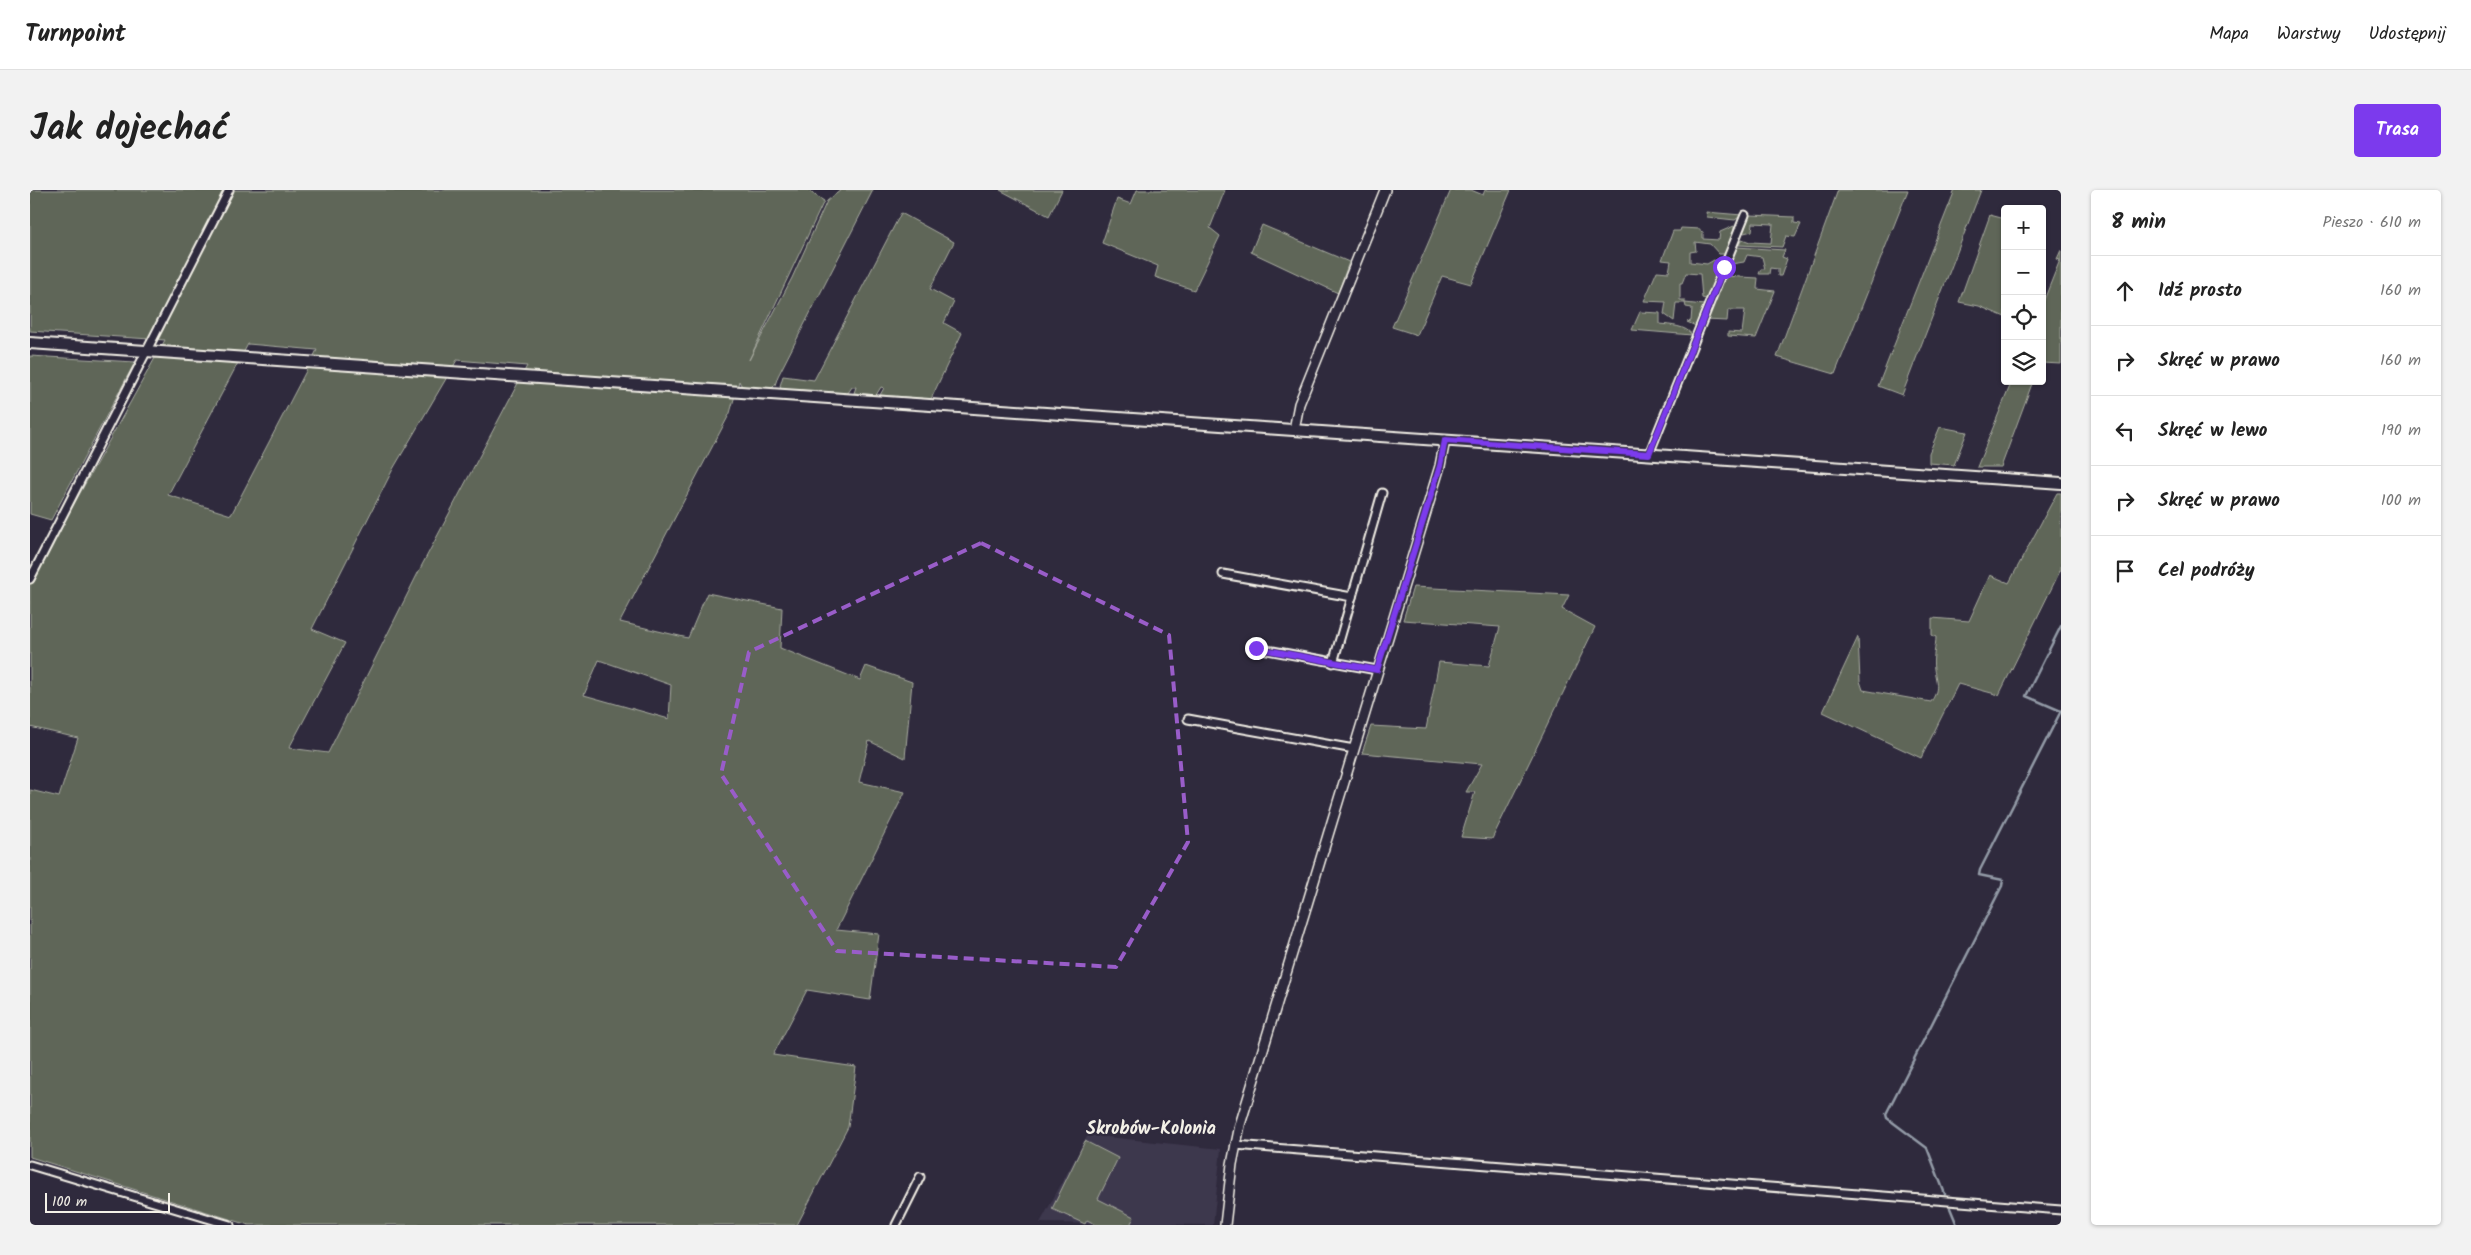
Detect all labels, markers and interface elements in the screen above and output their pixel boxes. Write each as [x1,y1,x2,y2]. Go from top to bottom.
text: Turnpoint [25,15,126,54]
text: Mapa [2209,20,2249,49]
text: Warstwy [2277,20,2341,49]
text: Udostępnij [2369,20,2446,49]
text: Jak dojechać [30,102,229,158]
button: Trasa [2354,104,2441,157]
map controls [2001,205,2046,385]
button: + [2001,205,2046,250]
text: 8 min [2111,206,2166,239]
text: Pieszo · 610 m [2323,210,2421,235]
button: − [2001,250,2046,295]
route start [1713,256,1736,279]
text: Idź prosto [2158,276,2242,306]
icon: ahead [2111,277,2139,305]
text: 160 m [2380,278,2421,303]
button: locate [2001,295,2046,340]
button: layers [2001,340,2046,385]
text: Skręć w prawo [2158,346,2280,376]
icon: right [2111,347,2139,375]
text: 160 m [2380,348,2421,373]
text: Skręć w lewo [2158,416,2267,446]
icon: left [2111,417,2139,445]
text: 190 m [2381,418,2421,443]
text: Skręć w prawo [2158,486,2280,516]
icon: right [2111,487,2139,515]
text: 100 m [2381,488,2421,513]
text: Cel podróży [2158,556,2255,586]
icon: arrive [2111,557,2139,585]
route end [1245,637,1268,660]
district label: Skrobów-Kolonia [1086,1115,1216,1144]
scale bar [45,1190,170,1213]
text: 100 m [52,1191,87,1213]

